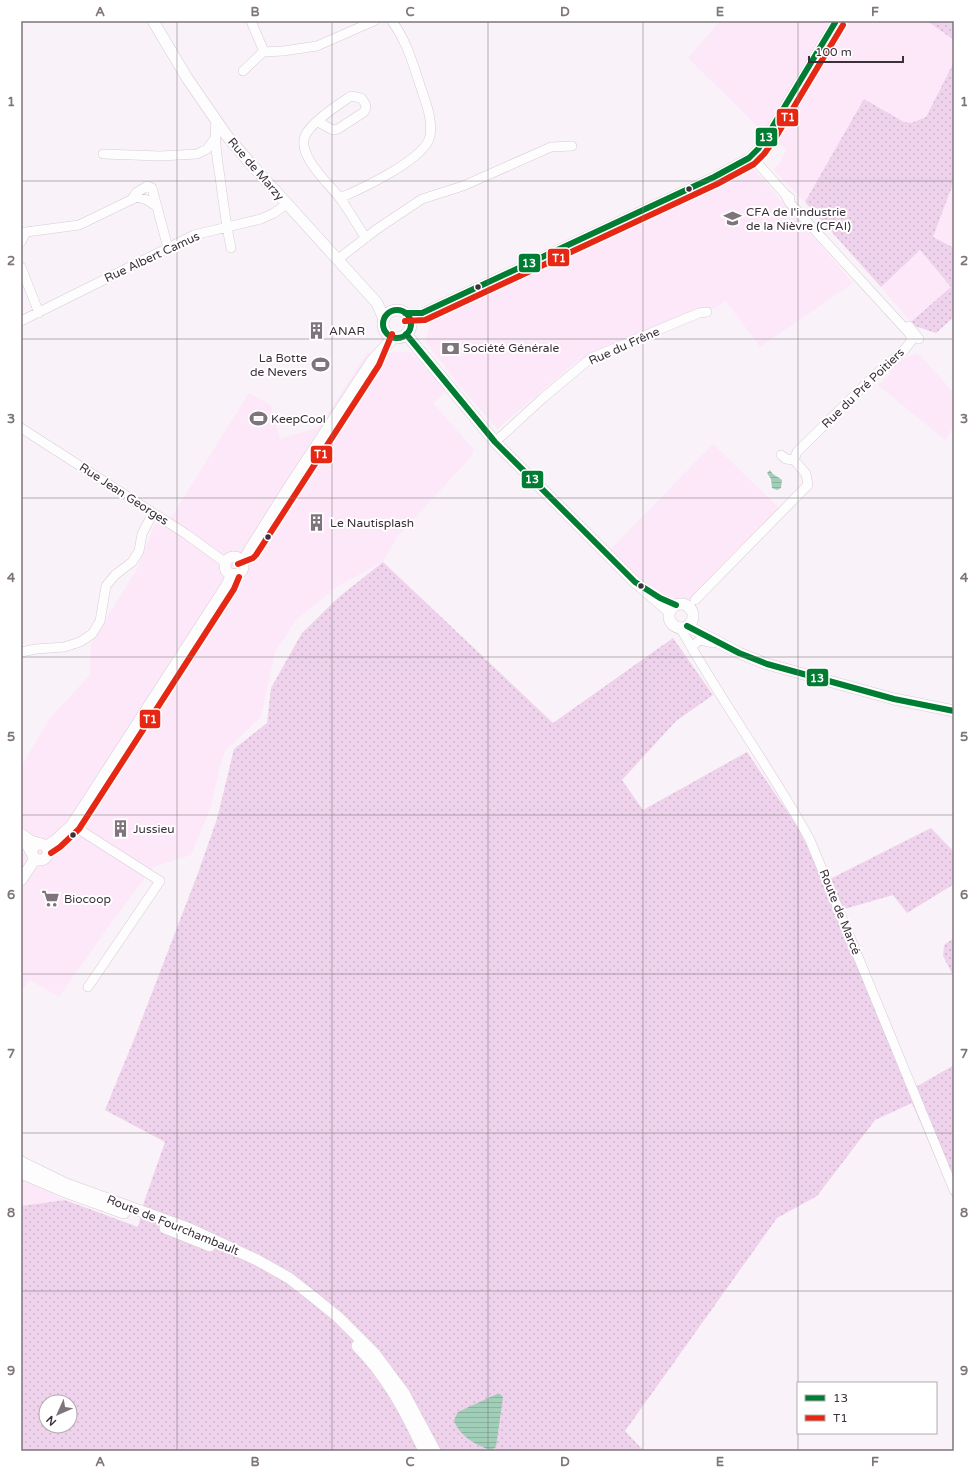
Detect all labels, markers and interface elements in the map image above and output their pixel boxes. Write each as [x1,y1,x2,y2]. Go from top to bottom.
text: A [95,4,105,20]
text: B [250,4,260,20]
text: C [405,4,415,20]
text: D [560,4,570,20]
text: E [716,4,724,20]
text: F [871,4,879,20]
scale bar [809,38,903,64]
text: 100 m [815,45,852,59]
text: 1 [7,94,15,110]
text: 1 [960,94,968,110]
line badge: T1 [776,108,799,127]
text: T1 [780,111,795,124]
line badge: 13 [755,127,778,147]
text: 13 [759,131,773,144]
street label: Rue de Marzy [225,135,287,204]
unlabelled marker [684,184,694,194]
place label: CFA de l'industrie de la Nièvre (CFAI) [746,205,851,233]
school or university icon: CFA de l'industrie de la Nièvre (CFAI) [723,209,743,229]
street label: Rue Albert Camus [102,229,202,285]
line badge: T1 [547,248,570,267]
text: T1 [551,252,566,265]
text: 2 [7,253,15,269]
line badge: 13 [518,253,541,273]
text: 2 [960,253,968,269]
text: 13 [522,257,536,270]
unlabelled marker [473,282,483,292]
building icon: ANAR [306,321,326,341]
place label: ANAR [329,324,365,338]
street label: Rue du Frêne [586,324,662,368]
bank icon: Société Générale [440,338,460,358]
place label: Société Générale [463,341,560,355]
street label: Rue du Pré Poitiers [819,345,907,431]
place label: La Botte de Nevers [250,351,307,379]
sports icon: La Botte de Nevers [310,355,330,375]
sports icon: KeepCool [248,409,268,429]
text: 3 [7,411,15,427]
text: 3 [960,411,968,427]
place label: KeepCool [271,412,326,426]
line badge: T1 [310,445,333,464]
text: T1 [313,448,328,461]
street label: Rue Jean Georges [77,460,171,528]
line badge: 13 [521,470,544,489]
text: 13 [525,473,539,486]
building icon: Le Nautisplash [307,513,327,533]
place label: Le Nautisplash [330,516,414,530]
unlabelled marker [263,532,273,542]
text: 4 [7,570,16,586]
text: 4 [960,570,969,586]
unlabelled marker [636,581,646,591]
line badge: 13 [806,668,829,687]
text: 13 [810,672,824,685]
line badge: T1 [139,709,161,729]
text: T1 [142,713,157,726]
text: 5 [7,729,15,745]
text: 5 [960,729,968,745]
building icon: Jussieu [110,819,130,839]
place label: Jussieu [133,822,175,836]
unlabelled marker [68,830,78,840]
street label: Route de Marcé [816,867,864,957]
text: 6 [7,887,15,903]
text: 6 [960,887,968,903]
supermarket icon: Biocoop [41,889,61,909]
place label: Biocoop [64,892,111,906]
text: 7 [7,1046,15,1062]
text: 7 [960,1046,968,1062]
street label: Route de Fourchambault [105,1192,242,1258]
text: 8 [7,1205,15,1221]
text: 8 [960,1205,968,1221]
text: 9 [7,1363,15,1379]
text: 9 [960,1363,968,1379]
legend [797,1382,937,1434]
text: 13 [833,1391,848,1405]
north arrow [38,1394,78,1434]
text: T1 [833,1411,848,1425]
text: N [44,1413,59,1428]
text: A [95,1454,105,1470]
text: B [250,1454,260,1470]
text: C [405,1454,415,1470]
text: D [560,1454,570,1470]
text: E [716,1454,724,1470]
text: F [871,1454,879,1470]

